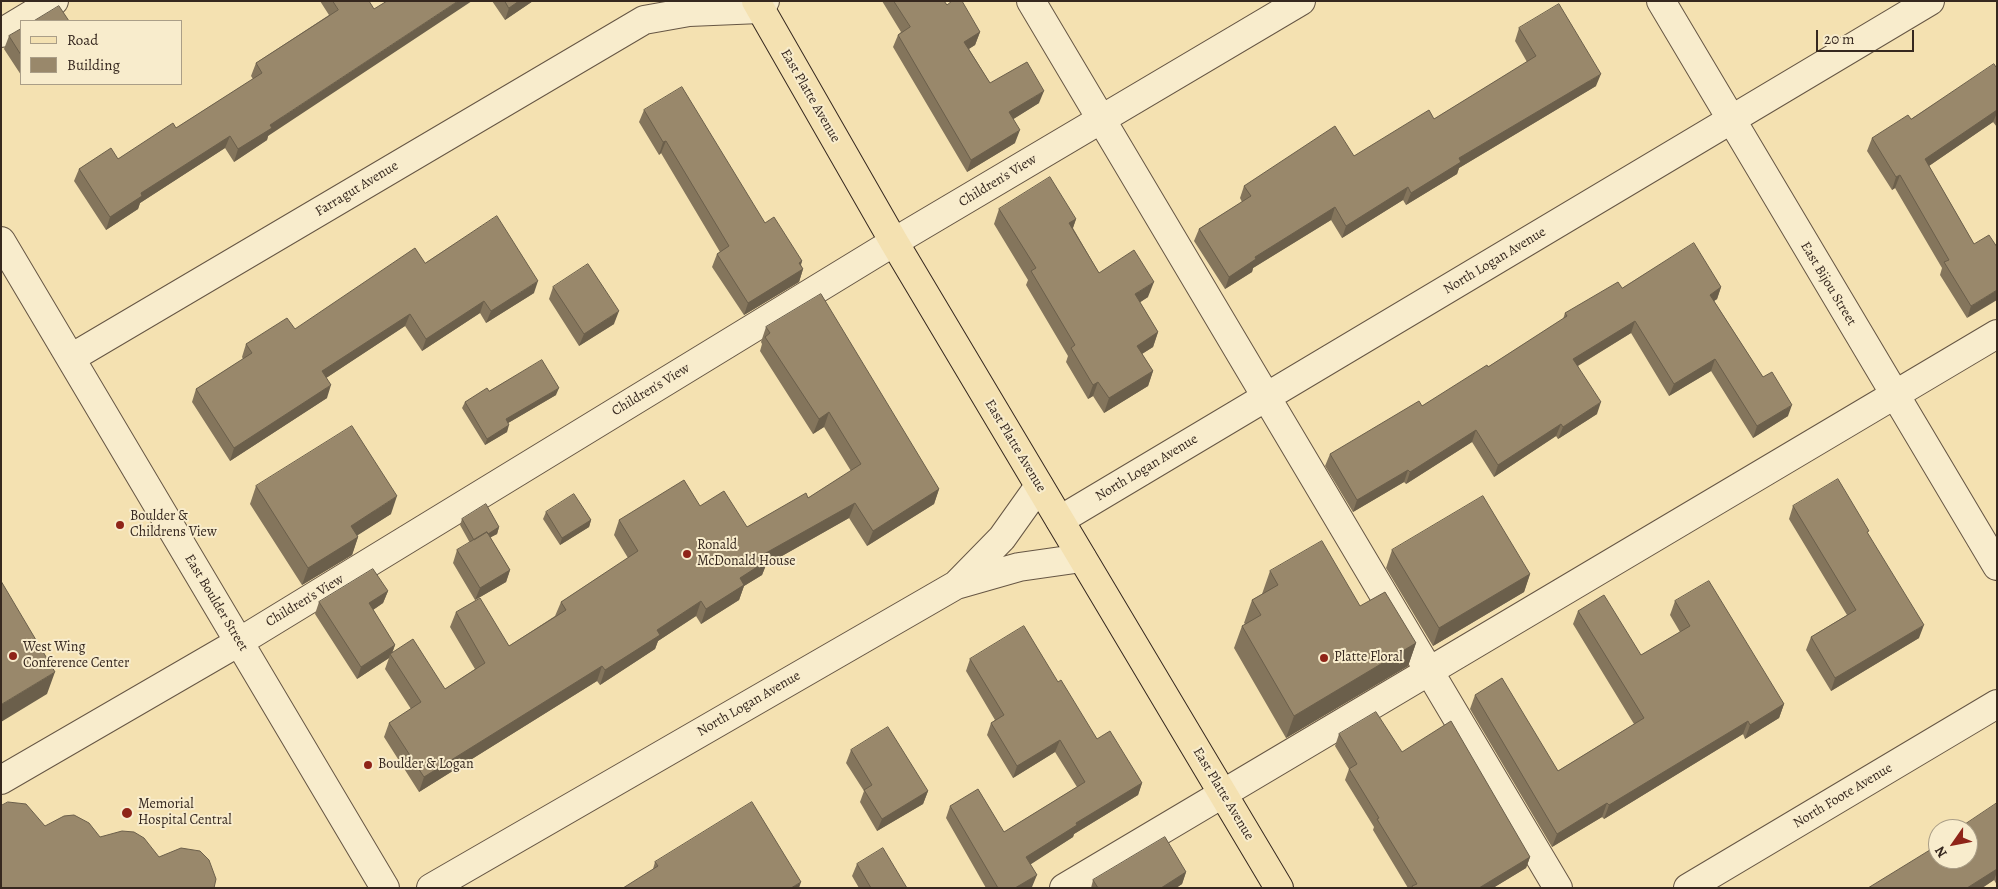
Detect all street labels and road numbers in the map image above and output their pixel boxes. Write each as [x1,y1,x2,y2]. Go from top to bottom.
street label: East Platte Avenue [776,46,844,146]
street label: Children's View [956,151,1040,211]
street label: Farragut Avenue [312,158,402,220]
street label: North Logan Avenue [1441,224,1549,298]
street label: East Bijou Street [1796,239,1860,329]
street label: Children's View [609,360,693,420]
street label: East Platte Avenue [981,397,1049,495]
street label: North Logan Avenue [1093,431,1201,505]
street label: East Boulder Street [180,552,252,654]
street label: Children's View [263,571,347,631]
street label: North Logan Avenue [694,668,804,740]
street label: East Platte Avenue [1189,745,1257,843]
street label: North Foote Avenue [1790,760,1896,832]

